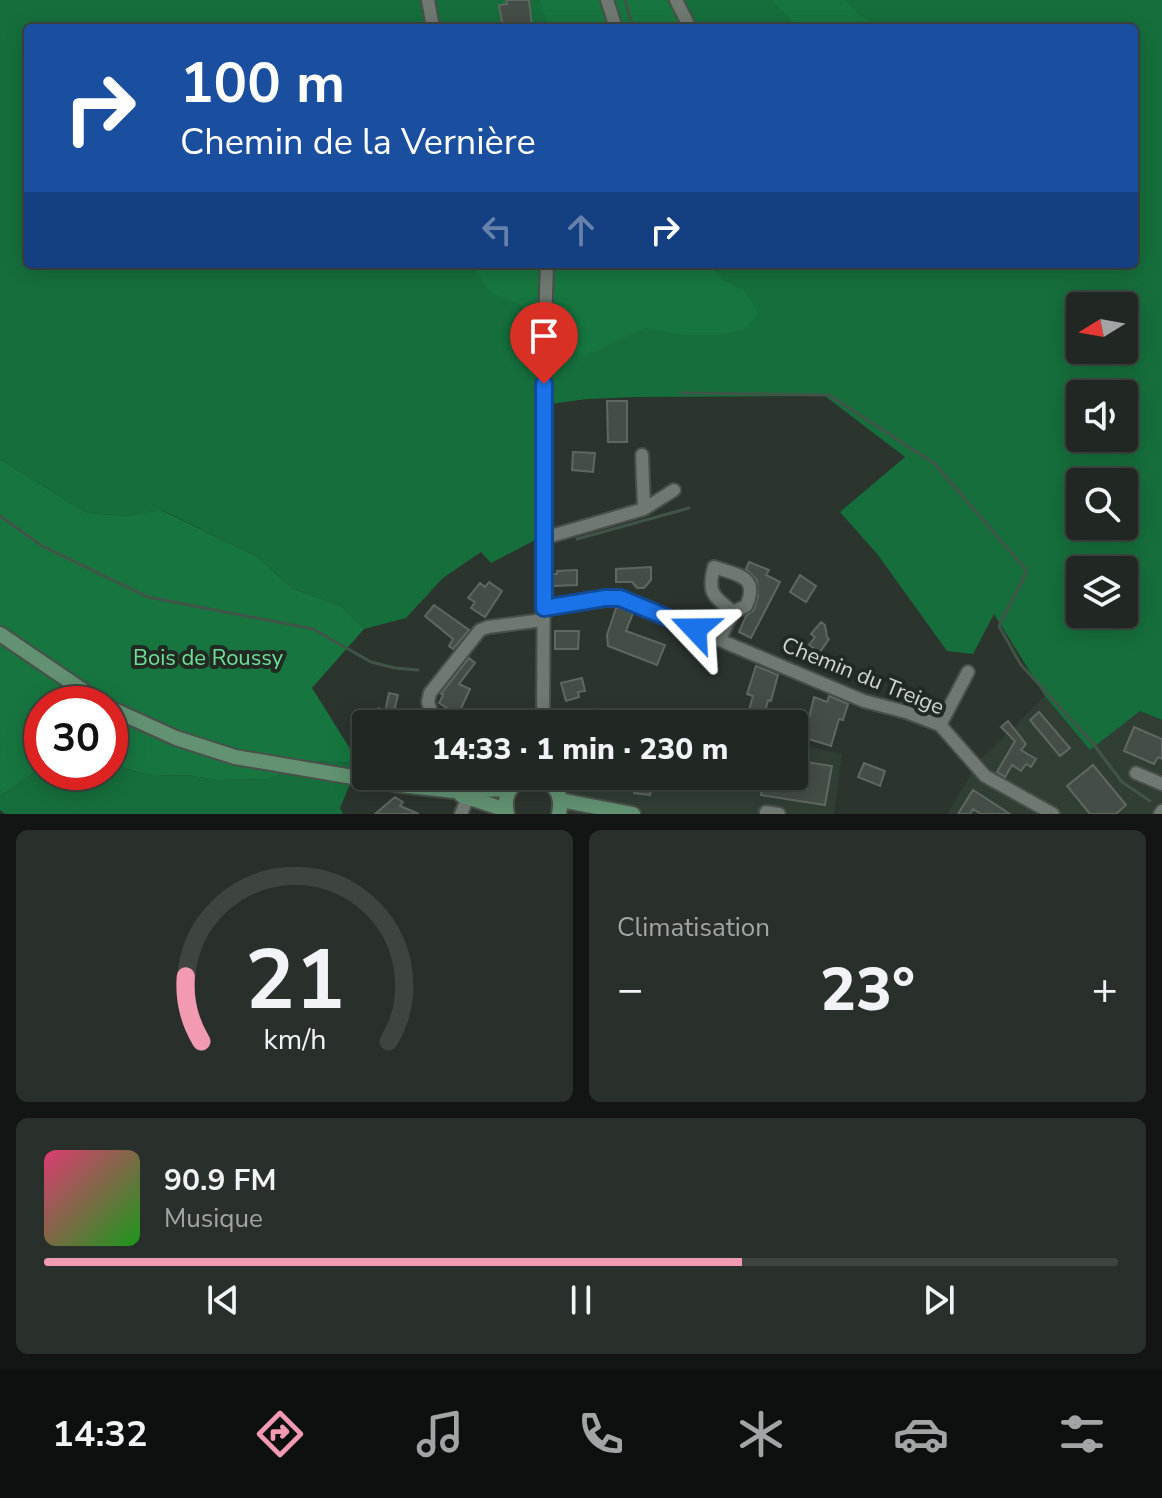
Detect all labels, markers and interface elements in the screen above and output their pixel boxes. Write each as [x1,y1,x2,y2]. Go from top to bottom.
text: 100 m [180,45,345,122]
icon: right [48,56,152,160]
text: Chemin de la Vernière [180,118,536,167]
icon: left [475,208,519,252]
icon: ahead [559,208,603,252]
icon: right [643,208,687,252]
north arrow [1066,292,1138,364]
map controls [1066,292,1138,628]
pin [510,302,578,384]
icon: arrive [522,314,566,358]
button: sound [1066,380,1138,452]
button: search [1066,468,1138,540]
button: layers [1066,556,1138,628]
position arrow [653,587,737,671]
street label: Chemin du Treige [777,630,949,722]
park label: Bois de Roussy [133,643,284,673]
speed limit sign: 30 [24,686,128,790]
text: 14:33 · 1 min · 230 m [432,729,728,770]
text: Climatisation [617,910,770,945]
text: 21 [245,924,344,1037]
text: 23° [820,949,915,1031]
text: − [617,960,643,1020]
text: + [1092,960,1118,1020]
text: km/h [263,1020,326,1059]
text: 90.9 FM [164,1160,276,1201]
text: Musique [164,1201,263,1236]
icon: previous [201,1278,245,1322]
icon: pause [559,1278,603,1322]
icon: next [917,1278,961,1322]
icon: directions [252,1406,308,1462]
icon: music [412,1406,468,1462]
icon: phone [573,1406,629,1462]
icon: climate [733,1406,789,1462]
icon: car [893,1406,949,1462]
icon: filters [1054,1406,1110,1462]
text: 14:32 [52,1410,148,1459]

